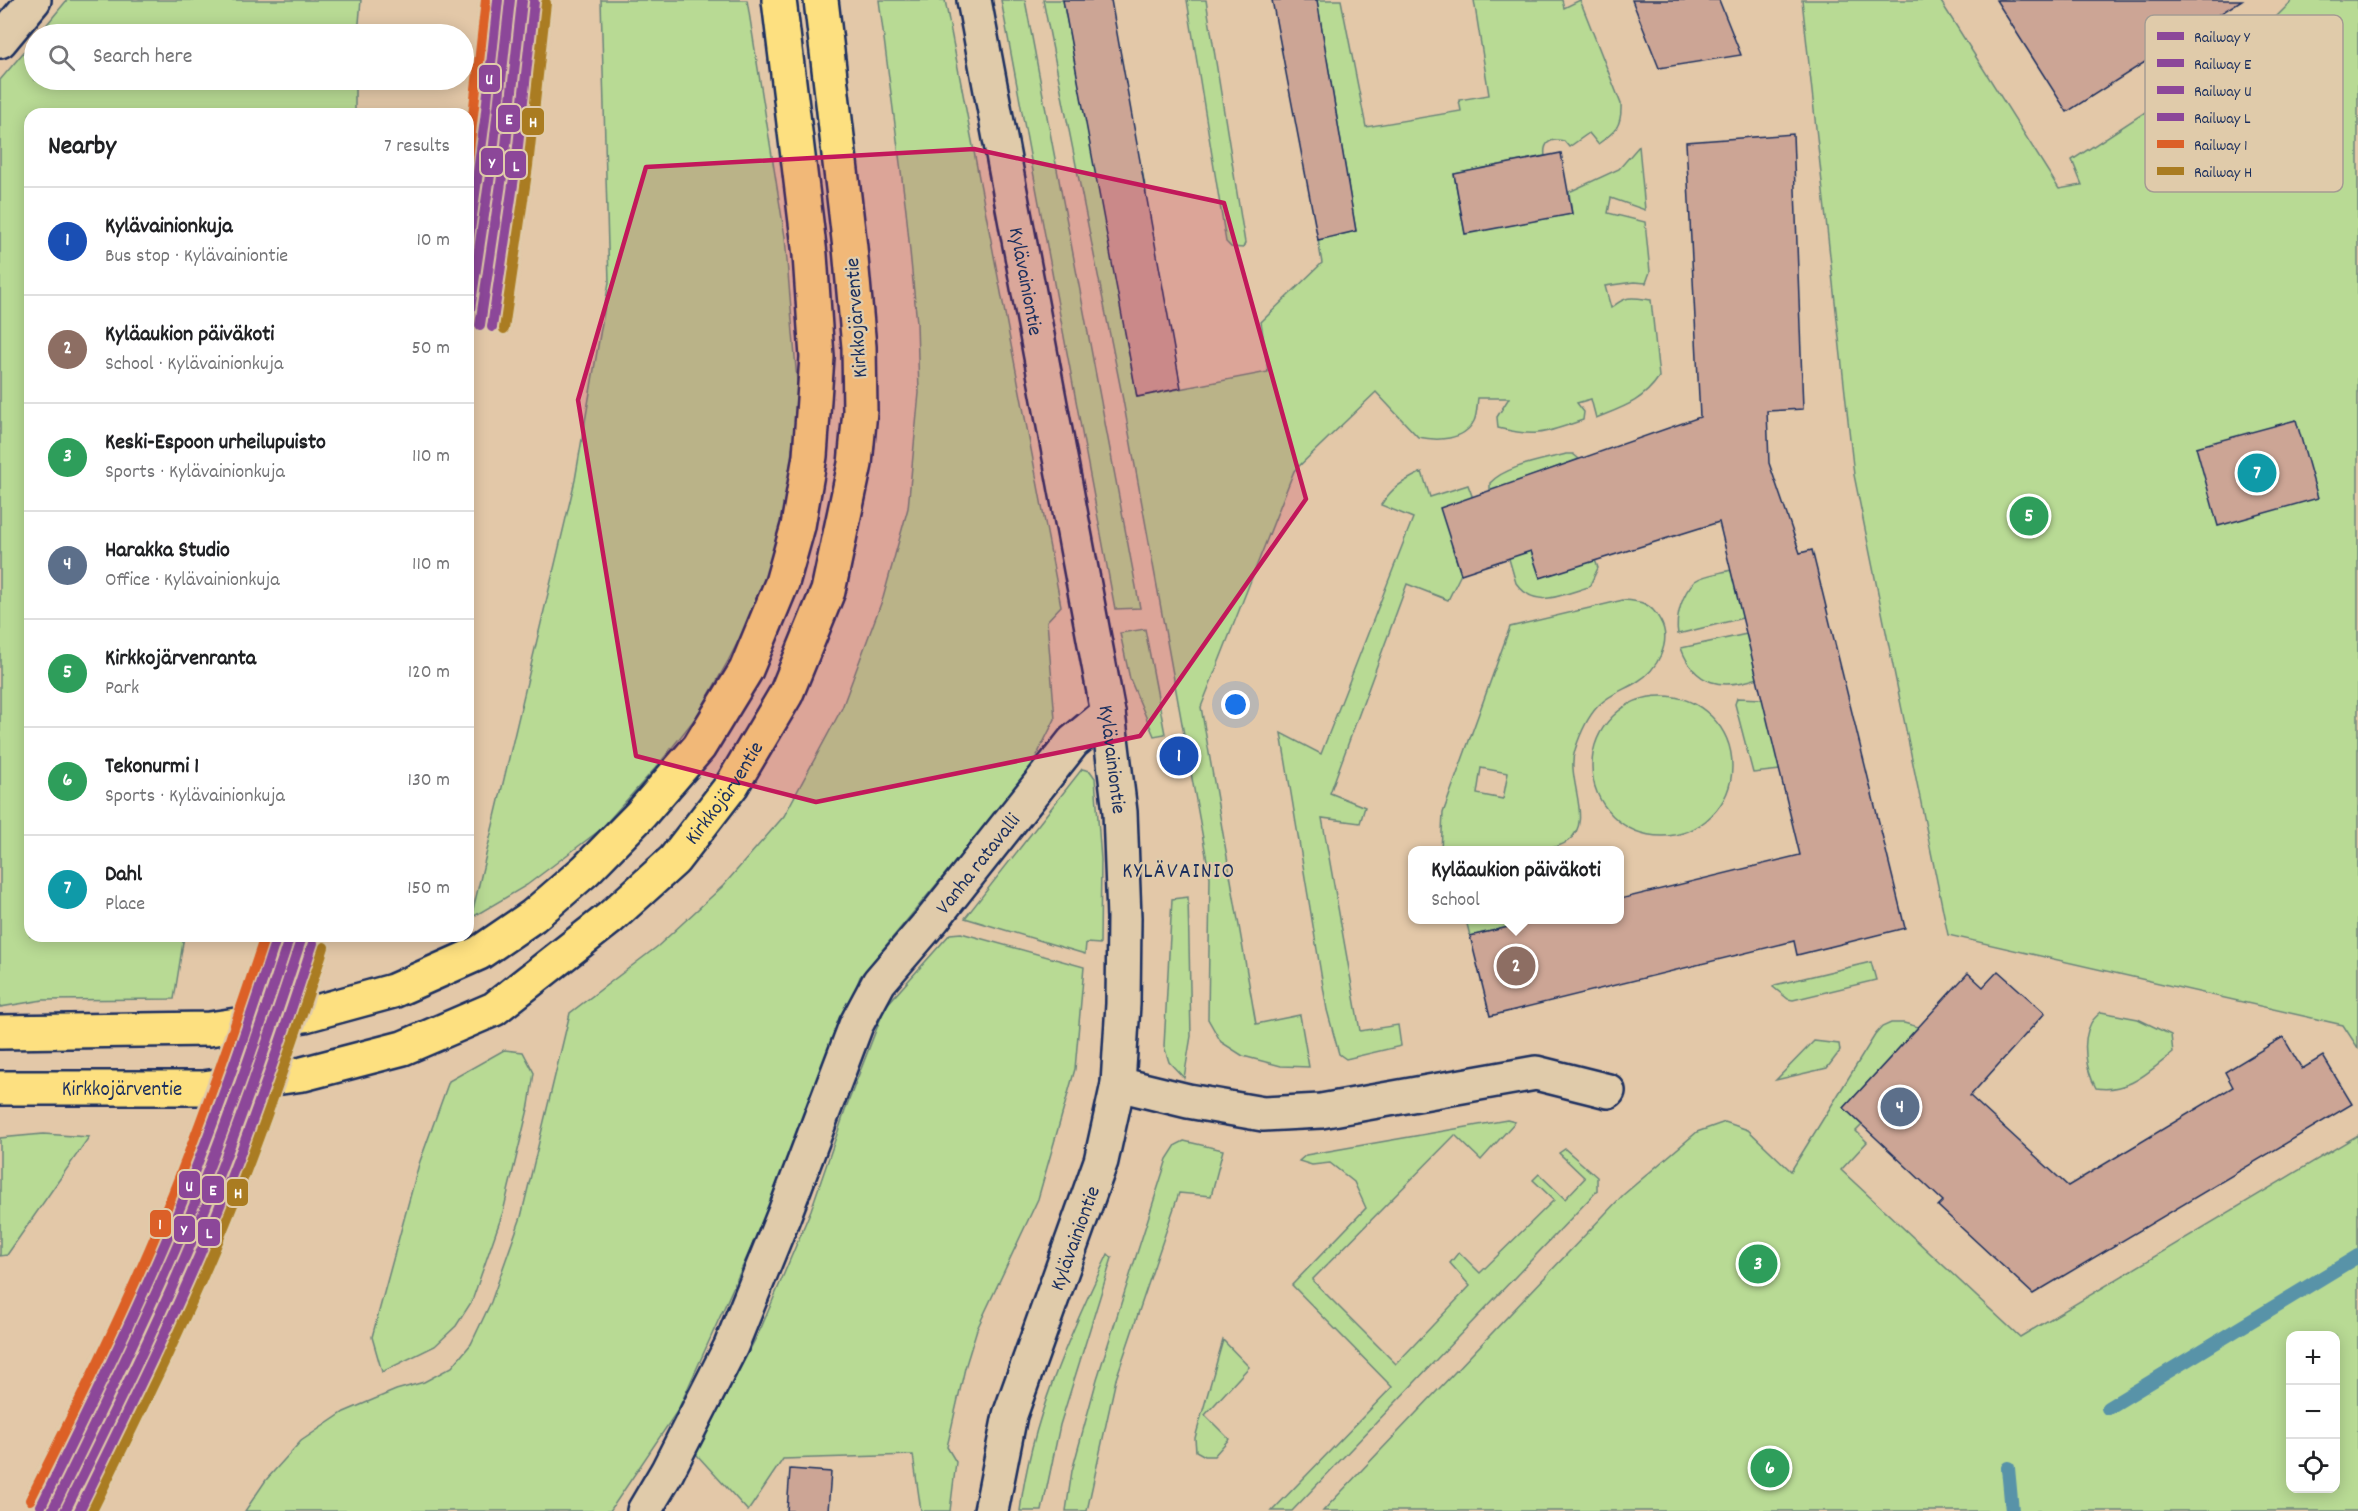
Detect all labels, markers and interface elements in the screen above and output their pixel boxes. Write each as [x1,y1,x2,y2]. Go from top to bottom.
legend [2145,15,2343,192]
search box [24,24,474,90]
text: Railway Y [2194,27,2251,50]
icon: search [45,41,78,74]
text: Search here [93,42,192,73]
text: Railway E [2194,54,2252,77]
line badge: U [478,64,501,93]
text: U [485,69,493,92]
text: Railway U [2194,81,2252,104]
line badge: E [497,104,521,133]
line badge: H [521,107,545,136]
text: Railway L [2194,108,2251,131]
text: E [505,109,513,132]
text: H [529,112,537,135]
text: Nearby [48,129,116,166]
text: 7 results [384,133,450,161]
text: Railway 1 [2194,135,2248,158]
line badge: Y [480,147,504,176]
line badge: L [504,150,527,179]
text: Y [488,153,496,176]
text: L [513,156,520,179]
text: Railway H [2194,162,2252,185]
text: Kylävainionkuja [105,212,233,243]
street label: Kylävainiontie [999,225,1049,338]
text: 1 [65,227,70,255]
text: 10 m [416,227,450,255]
text: Bus stop · Kylävainiontie [105,243,288,271]
street label: Kirkkojärventie [839,257,877,379]
text: Kyläaukion päiväkoti [105,320,274,351]
text: 2 [63,335,72,363]
text: 50 m [412,335,450,363]
text: School · Kylävainionkuja [105,351,283,379]
text: Keski-Espoon urheilupuisto [105,428,326,459]
text: 3 [63,443,72,471]
text: 110 m [412,443,450,471]
pin: 7 [2238,450,2276,496]
text: Sports · Kylävainionkuja [105,459,285,487]
pin: 5 [2010,494,2048,538]
text: Harakka Studio [105,536,230,567]
text: 4 [63,551,72,579]
text: 110 m [412,551,450,579]
text: Office · Kylävainionkuja [105,567,280,595]
text: Kirkkojärvenranta [105,644,256,675]
text: 5 [63,659,72,687]
text: 120 m [408,659,450,687]
text: Park [105,675,139,703]
your location [1221,690,1250,719]
street label: Kylävainiontie [1089,703,1132,816]
pin: 1 [1160,734,1198,778]
street label: Kirkkojärventie [679,737,773,852]
text: Tekonurmi 1 [105,752,199,783]
text: 6 [63,767,72,795]
text: 130 m [408,767,450,795]
text: Sports · Kylävainionkuja [105,783,285,811]
street label: Vanha ratavalli [930,808,1029,922]
popup [1408,846,1624,924]
text: Kyläaukion päiväkoti [1431,856,1601,887]
district label: KYLÄVAINIO [1122,857,1236,888]
text: Dahl [105,860,142,891]
text: 7 [64,875,71,903]
text: 150 m [407,875,450,903]
text: School [1431,887,1480,915]
text: Place [105,891,145,919]
pin: 2 [1496,944,1536,988]
street label: Kirkkojärventie [62,1076,182,1106]
pin: 4 [1880,1084,1920,1130]
line badge: U [178,1170,201,1199]
line badge: E [201,1175,225,1204]
text: U [185,1176,193,1199]
line badge: H [226,1178,249,1207]
text: E [209,1180,217,1203]
street label: Kylävainiontie [1044,1182,1110,1296]
text: H [234,1183,242,1206]
line badge: 1 [149,1209,172,1238]
text: 1 [158,1214,162,1237]
line badge: Y [173,1215,196,1243]
line badge: L [197,1218,221,1247]
text: Y [180,1220,188,1243]
text: L [206,1223,213,1246]
pin: 3 [1738,1242,1778,1286]
map controls [2286,1331,2340,1493]
button: + [2286,1331,2340,1385]
button: − [2286,1385,2340,1439]
button: locate [2286,1439,2340,1493]
pin: 6 [1750,1446,1790,1490]

